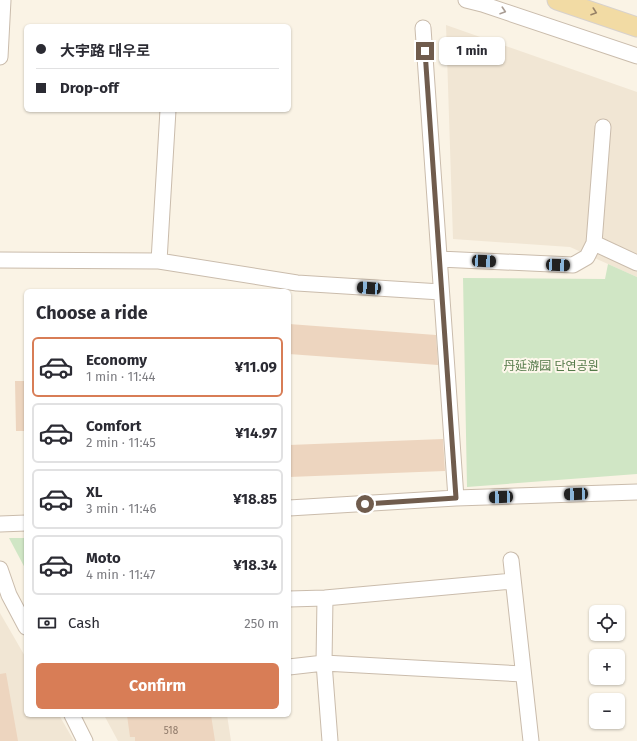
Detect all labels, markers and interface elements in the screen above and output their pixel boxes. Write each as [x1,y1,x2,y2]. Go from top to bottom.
one-way arrow [499,6,506,15]
one-way arrow [591,7,598,16]
callout: 1 min [439,37,505,65]
text: 大宇路 대우로 [60,42,150,60]
route end [416,42,434,60]
text: 1 min [456,43,488,58]
text: Drop-off [60,79,119,97]
car [472,254,496,268]
car [546,258,570,272]
car [357,281,381,295]
text: Choose a ride [36,302,148,324]
icon: car [38,349,74,385]
text: Economy [86,351,147,369]
text: ¥11.09 [235,358,277,376]
park label: 丹延游园 단연공원 [503,359,599,373]
text: 1 min · 11:44 [86,369,155,384]
icon: car [38,415,74,451]
text: Comfort [86,417,142,435]
text: ¥14.97 [235,424,277,442]
text: 2 min · 11:45 [86,435,156,450]
icon: car [38,481,74,517]
text: XL [86,483,102,501]
car [564,488,588,500]
text: ¥18.85 [233,490,277,508]
car [489,491,513,503]
route start [356,495,374,513]
text: 3 min · 11:46 [86,501,156,516]
icon: car [38,547,74,583]
text: Moto [86,549,121,567]
text: ¥18.34 [233,556,277,574]
text: 4 min · 11:47 [86,567,155,582]
map controls [589,605,625,729]
button: locate [589,605,625,641]
icon: cash [36,612,58,634]
text: Cash [68,614,100,632]
text: 250 m [244,616,279,631]
button: + [589,649,625,685]
button: Confirm [36,663,279,709]
button: − [589,693,625,729]
house number: 518 [164,725,179,737]

